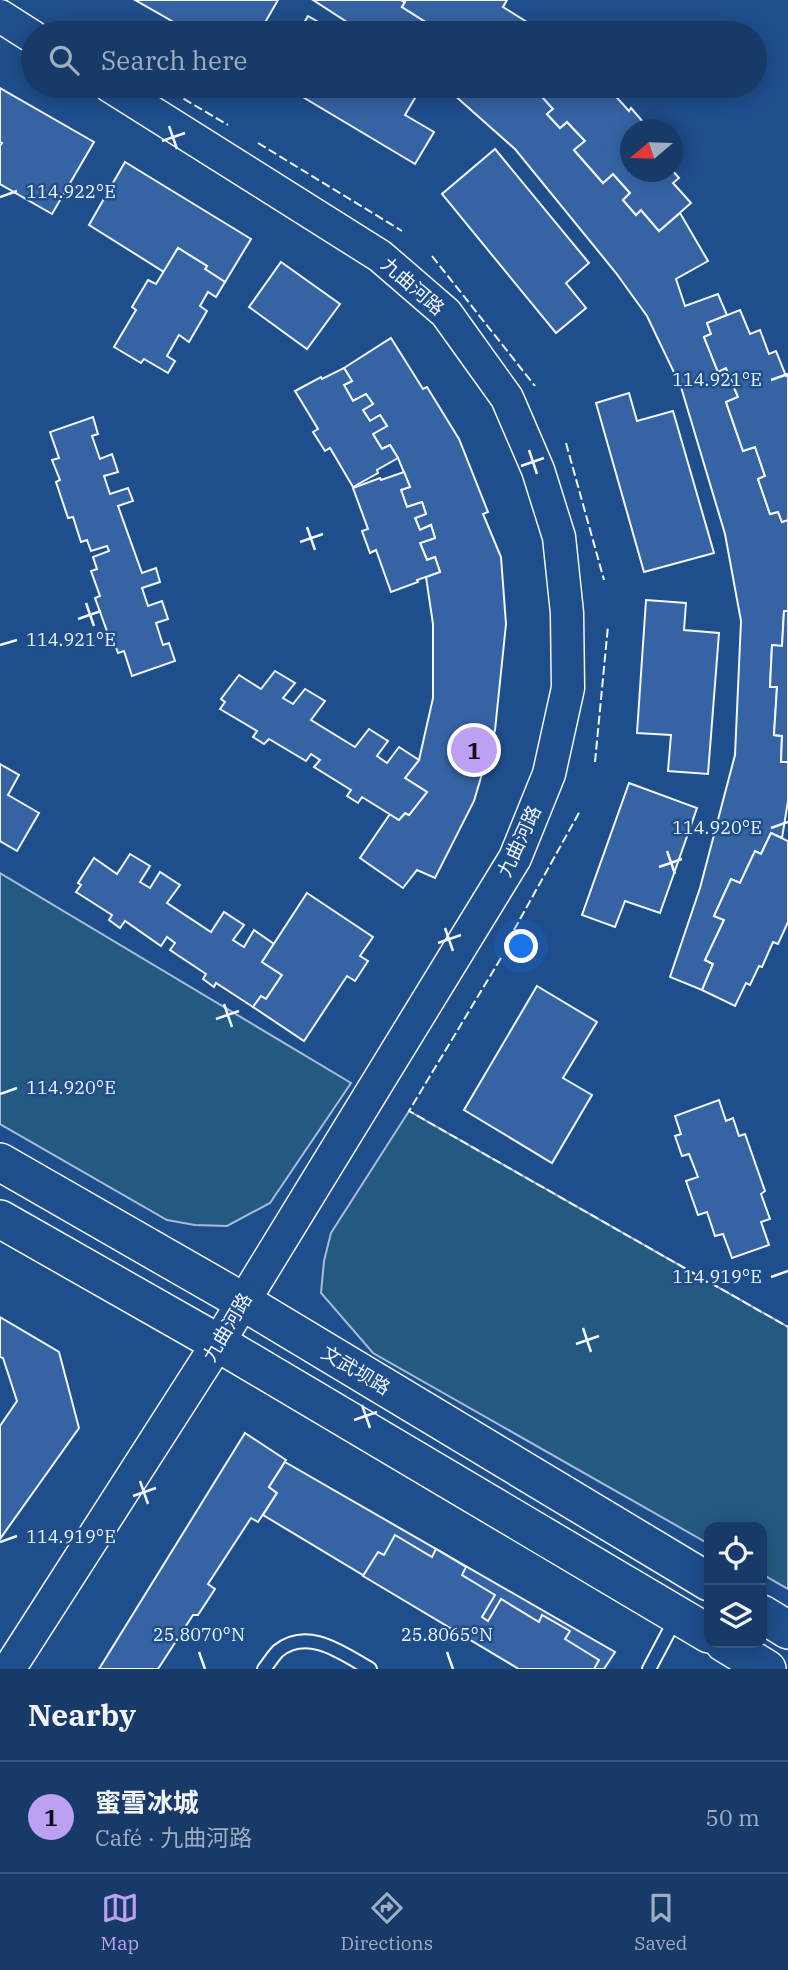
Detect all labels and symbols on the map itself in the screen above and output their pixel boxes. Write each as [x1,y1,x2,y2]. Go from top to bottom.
north arrow [620,119,683,182]
text: 114.922°E [26,180,116,203]
street label: 九曲河路 [376,252,450,320]
text: 114.921°E [672,368,762,391]
text: 114.921°E [26,628,116,651]
pin: 1 [451,724,497,776]
street label: 九曲河路 [492,801,546,881]
text: 114.920°E [672,816,762,839]
your location [504,929,538,963]
text: 114.920°E [26,1076,116,1099]
text: 114.919°E [672,1265,762,1288]
street label: 九曲河路 [197,1288,257,1366]
street label: 文武坝路 [317,1340,395,1400]
text: 114.919°E [26,1525,116,1548]
text: 25.8070°N [153,1623,245,1646]
text: 25.8065°N [401,1623,493,1646]

